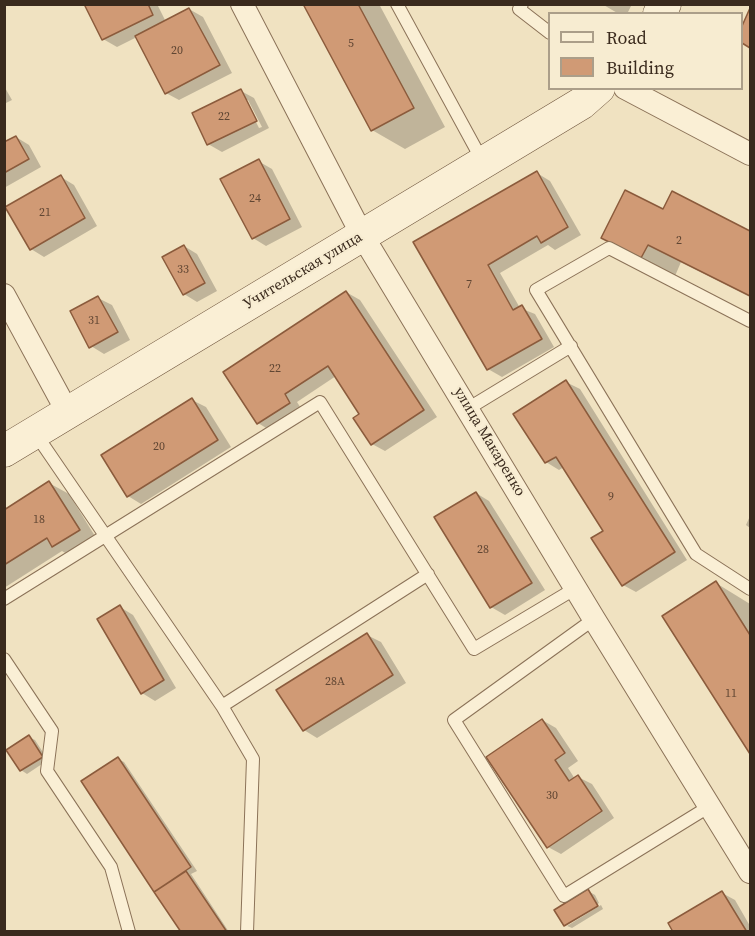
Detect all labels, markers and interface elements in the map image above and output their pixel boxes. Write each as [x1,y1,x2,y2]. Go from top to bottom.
legend [548,12,743,90]
text: Road [606,25,647,50]
house number: 5 [348,37,354,51]
house number: 20 [171,44,183,58]
text: Building [606,55,674,80]
house number: 22 [218,110,230,124]
house number: 24 [249,192,261,206]
house number: 21 [39,206,51,220]
street label: Учительская улица [240,228,366,314]
house number: 2 [676,234,682,248]
house number: 33 [177,263,189,277]
house number: 7 [466,278,472,292]
house number: 31 [88,314,100,328]
house number: 22 [269,362,281,376]
street label: улица Макаренко [449,384,529,500]
house number: 20 [153,440,165,454]
house number: 9 [608,490,614,504]
house number: 18 [33,513,45,527]
house number: 28 [477,543,489,557]
house number: 28А [325,675,345,689]
house number: 11 [725,687,737,701]
house number: 30 [546,789,558,803]

